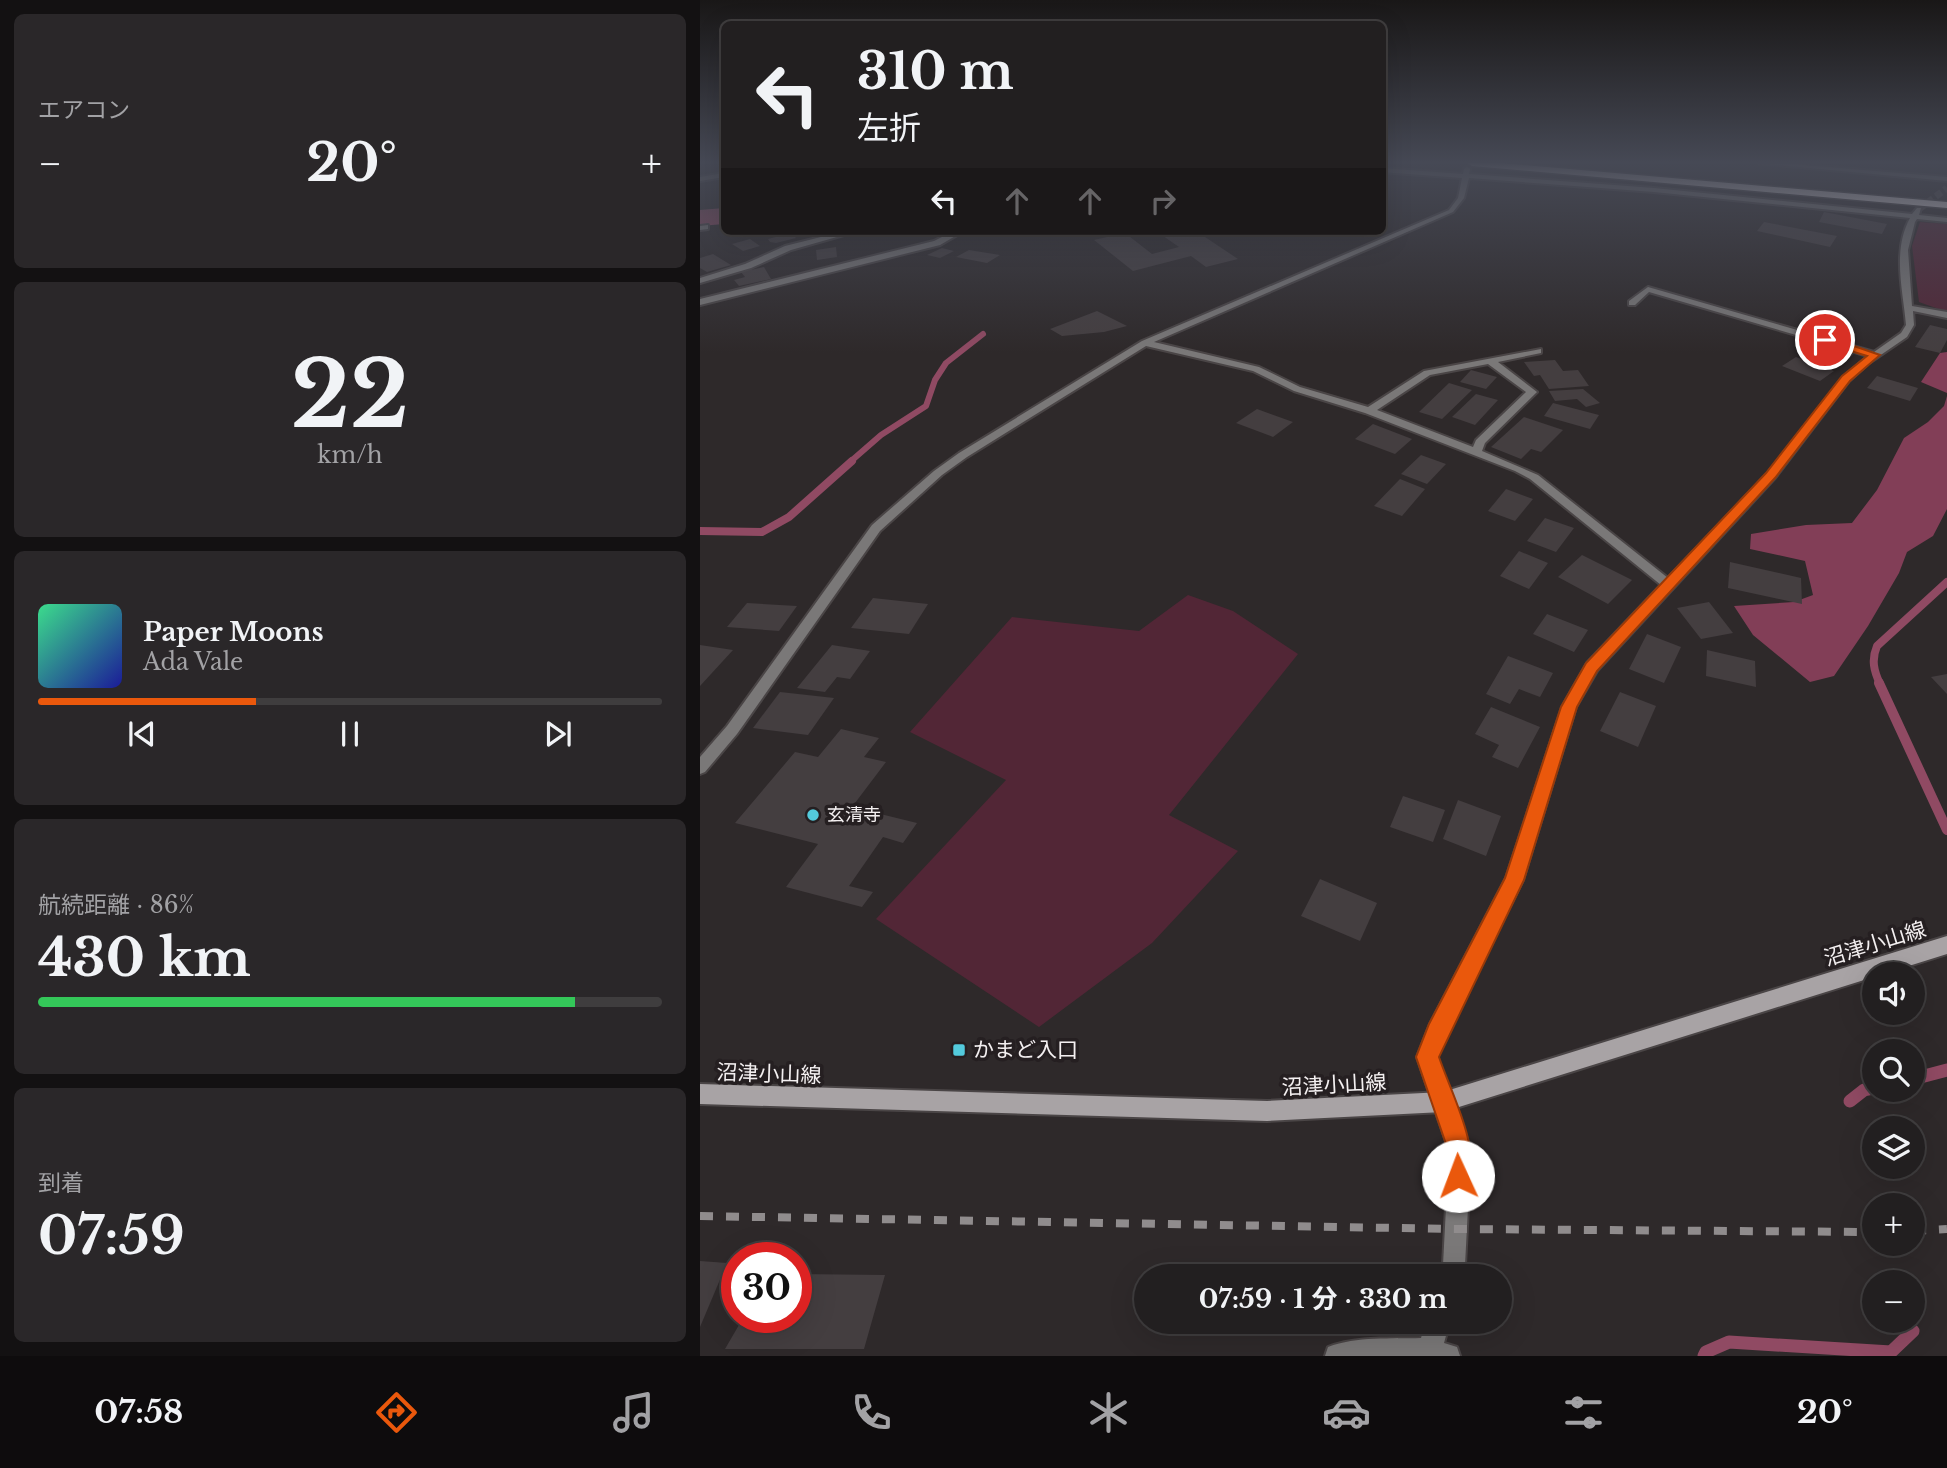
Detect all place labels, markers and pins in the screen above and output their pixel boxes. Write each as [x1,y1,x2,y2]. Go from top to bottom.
pin [1795,310,1855,370]
place label: 玄清寺 [827,804,881,826]
marker: 玄清寺 [805,807,821,823]
place label: かまど入口 [973,1037,1078,1063]
marker: かまど入口 [951,1042,967,1058]

